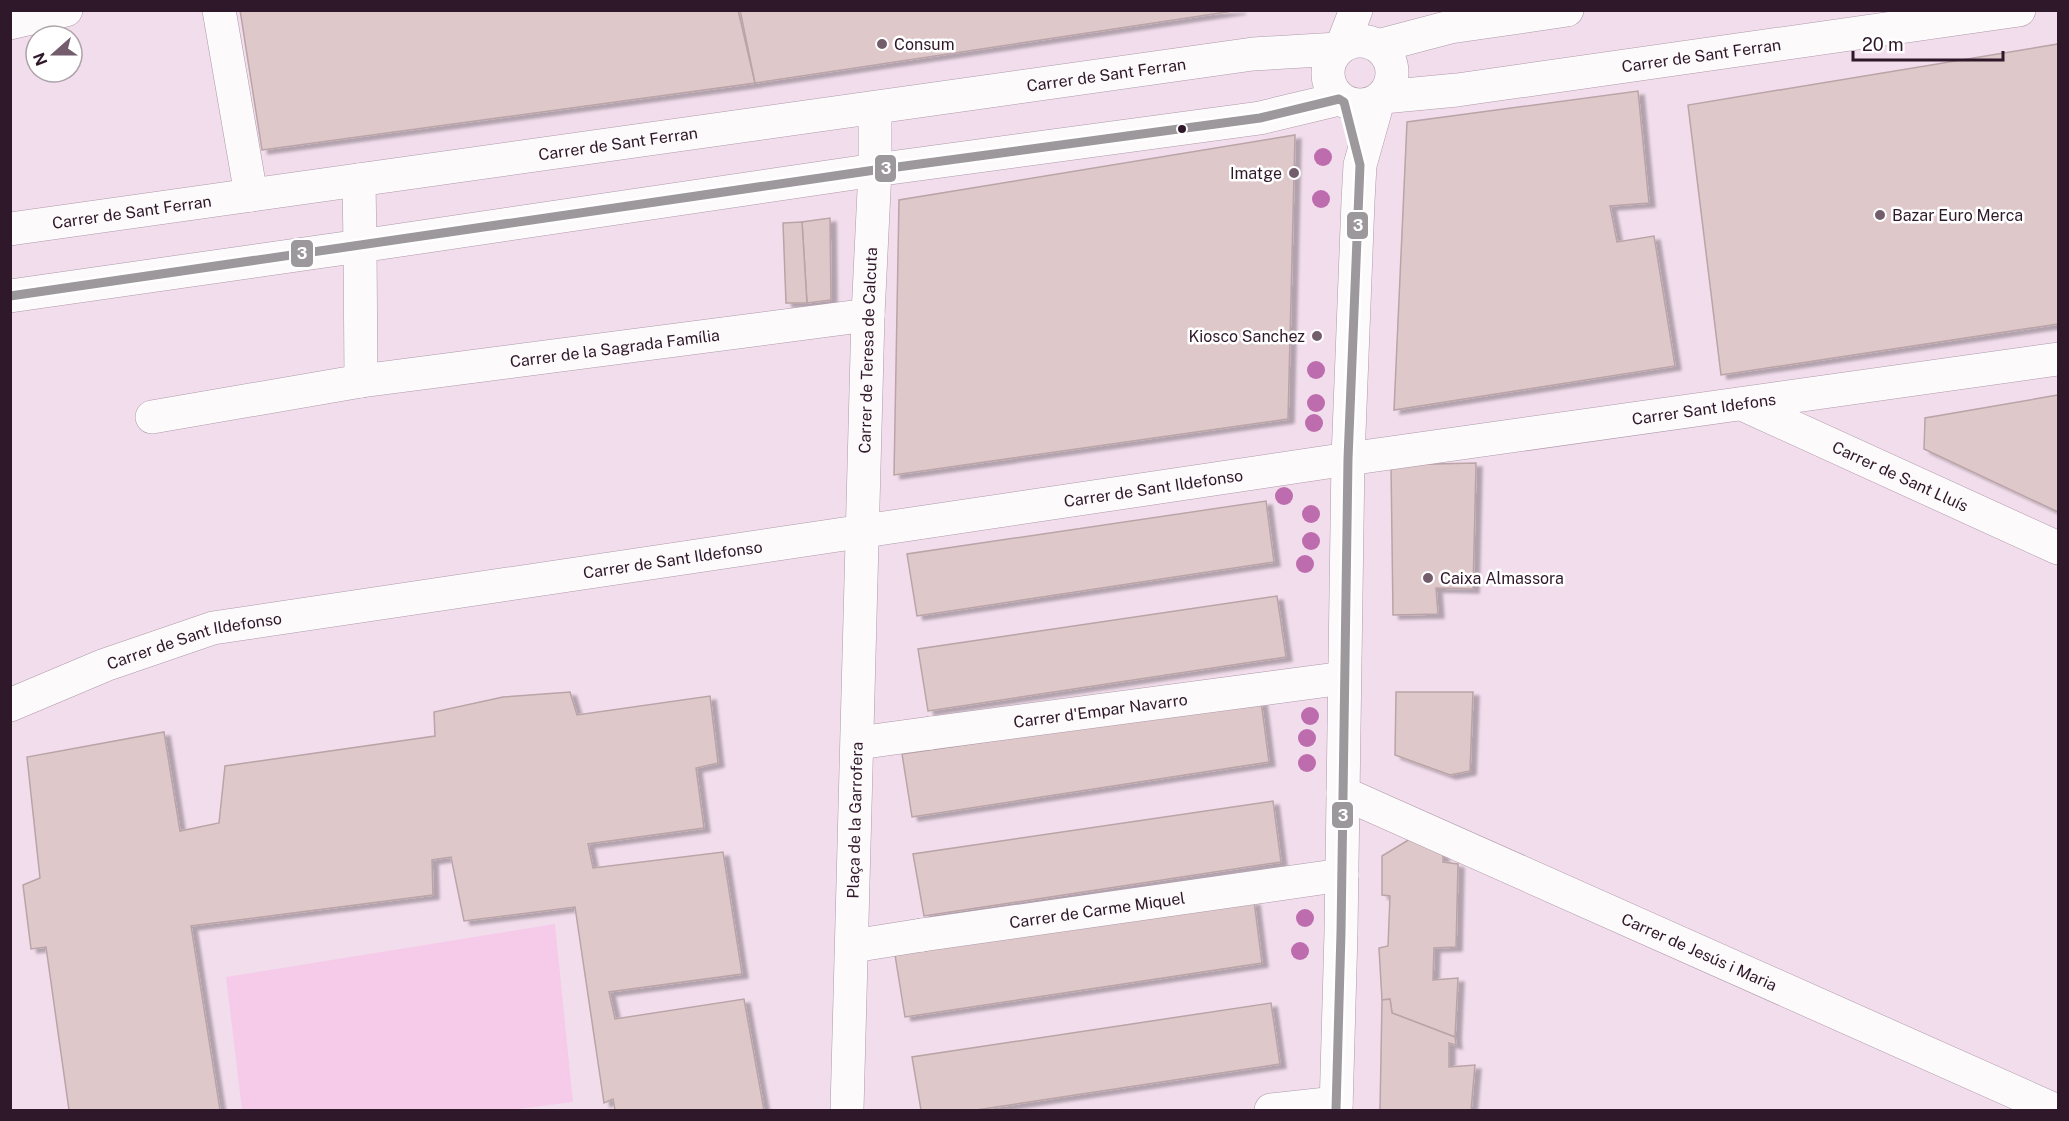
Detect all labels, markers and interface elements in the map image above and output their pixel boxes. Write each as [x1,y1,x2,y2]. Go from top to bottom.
north arrow [24,24,84,84]
scale bar [1853,24,2003,62]
street label: Carrer de Sant Ferran [1620,34,1782,76]
text: 20 m [1862,34,1904,55]
place label: Consum [894,35,955,54]
marker: Consum [875,37,889,51]
text: N [29,50,52,68]
street label: Carrer de Sant Ferran [1025,54,1187,95]
street label: Carrer de Sant Ferran [537,123,699,164]
unlabelled marker [1176,123,1188,135]
line badge: 3 [874,154,897,183]
text: 3 [881,159,891,178]
place label: Imatge [1230,164,1282,183]
marker: Imatge [1287,166,1301,180]
street label: Carrer de Sant Ferran [51,191,213,232]
place label: Bazar Euro Merca [1892,206,2023,225]
marker: Bazar Euro Merca [1873,208,1887,222]
line badge: 3 [1346,211,1369,240]
text: 3 [1353,216,1363,235]
line badge: 3 [290,239,314,268]
text: 3 [297,244,307,263]
street label: Carrer de Teresa de Calcuta [855,247,881,454]
street label: Carrer de la Sagrada Família [509,325,721,371]
place label: Kiosco Sanchez [1188,327,1305,346]
marker: Kiosco Sanchez [1310,329,1324,343]
street label: Carrer Sant Idefons [1631,389,1777,428]
street label: Carrer de Sant Lluís [1829,437,1971,515]
street label: Carrer de Sant Ildefonso [1062,465,1244,511]
street label: Carrer de Sant Ildefonso [582,537,764,582]
place label: Caixa Almassora [1440,569,1564,588]
marker: Caixa Almassora [1421,571,1435,585]
street label: Carrer de Sant Ildefonso [104,608,283,673]
street label: Carrer d'Empar Navarro [1012,689,1189,731]
street label: Plaça de la Garrofera [843,741,866,899]
line badge: 3 [1331,801,1354,829]
text: 3 [1338,806,1348,825]
street label: Carrer de Carme Miquel [1008,888,1186,932]
street label: Carrer de Jesús i Maria [1619,909,1780,994]

